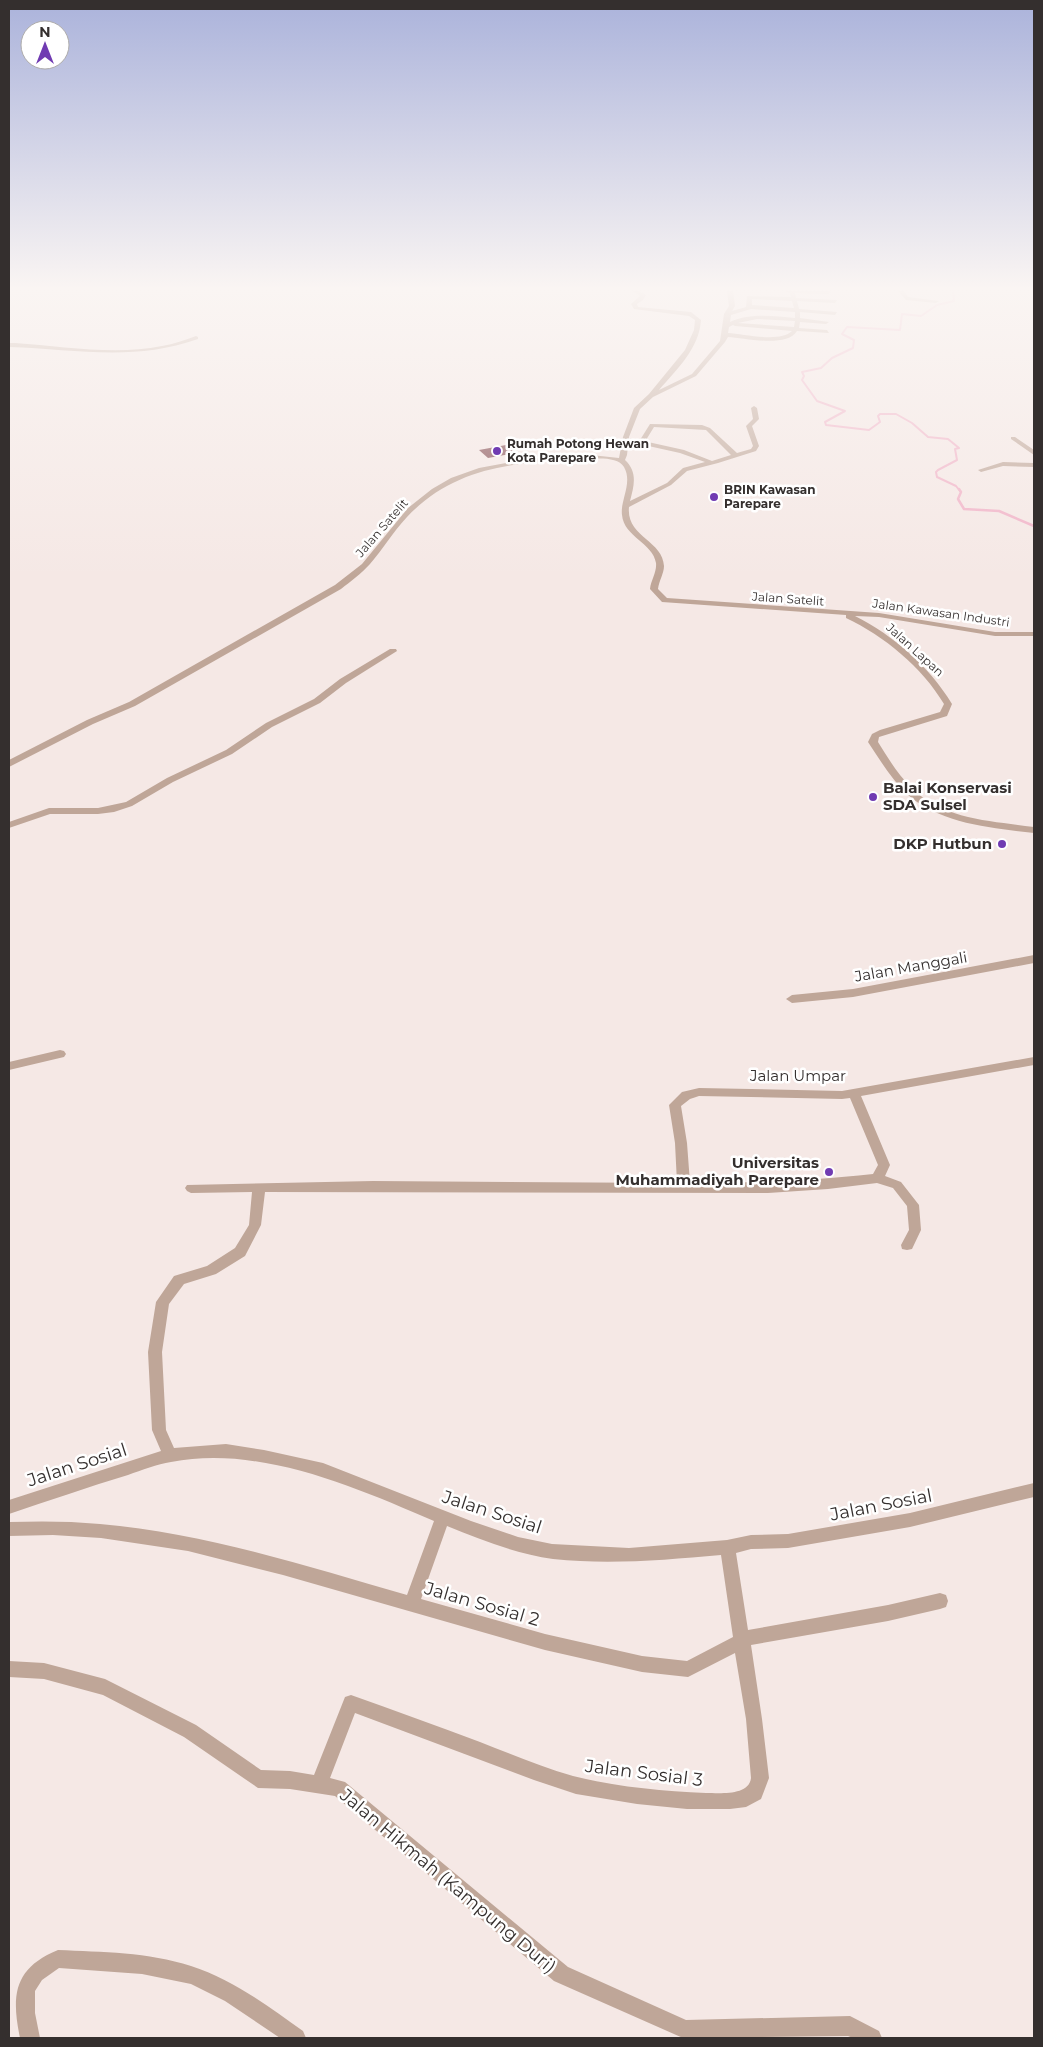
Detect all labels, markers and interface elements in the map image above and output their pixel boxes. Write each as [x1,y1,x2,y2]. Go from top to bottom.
north arrow [20,20,70,70]
text: N [39,23,51,41]
place label: Rumah Potong Hewan Kota Parepare [507,436,649,465]
marker: Rumah Potong Hewan Kota Parepare [491,445,503,457]
place label: BRIN Kawasan Parepare [724,482,816,511]
marker: BRIN Kawasan Parepare [708,491,720,503]
street label: Jalan Satelit [352,495,411,561]
street label: Jalan Satelit [750,588,825,609]
street label: Jalan Kawasan Industri [871,595,1011,630]
street label: Jalan Lapan [883,619,947,679]
place label: Balai Konservasi SDA Sulsel [883,778,1012,814]
marker: Balai Konservasi SDA Sulsel [867,791,879,803]
place label: DKP Hutbun [893,834,992,853]
marker: DKP Hutbun [996,838,1008,850]
street label: Jalan Manggali [852,947,969,986]
street label: Jalan Umpar [749,1066,846,1085]
place label: Universitas Muhammadiyah Parepare [615,1153,819,1189]
marker: Universitas Muhammadiyah Parepare [823,1166,835,1178]
street label: Jalan Sosial [23,1439,130,1492]
street label: Jalan Sosial [827,1484,934,1526]
street label: Jalan Sosial [438,1485,545,1538]
street label: Jalan Sosial 2 [421,1577,542,1631]
street label: Jalan Sosial 3 [583,1755,704,1791]
street label: Jalan Hikmah (Kampung Duri) [335,1783,560,1978]

